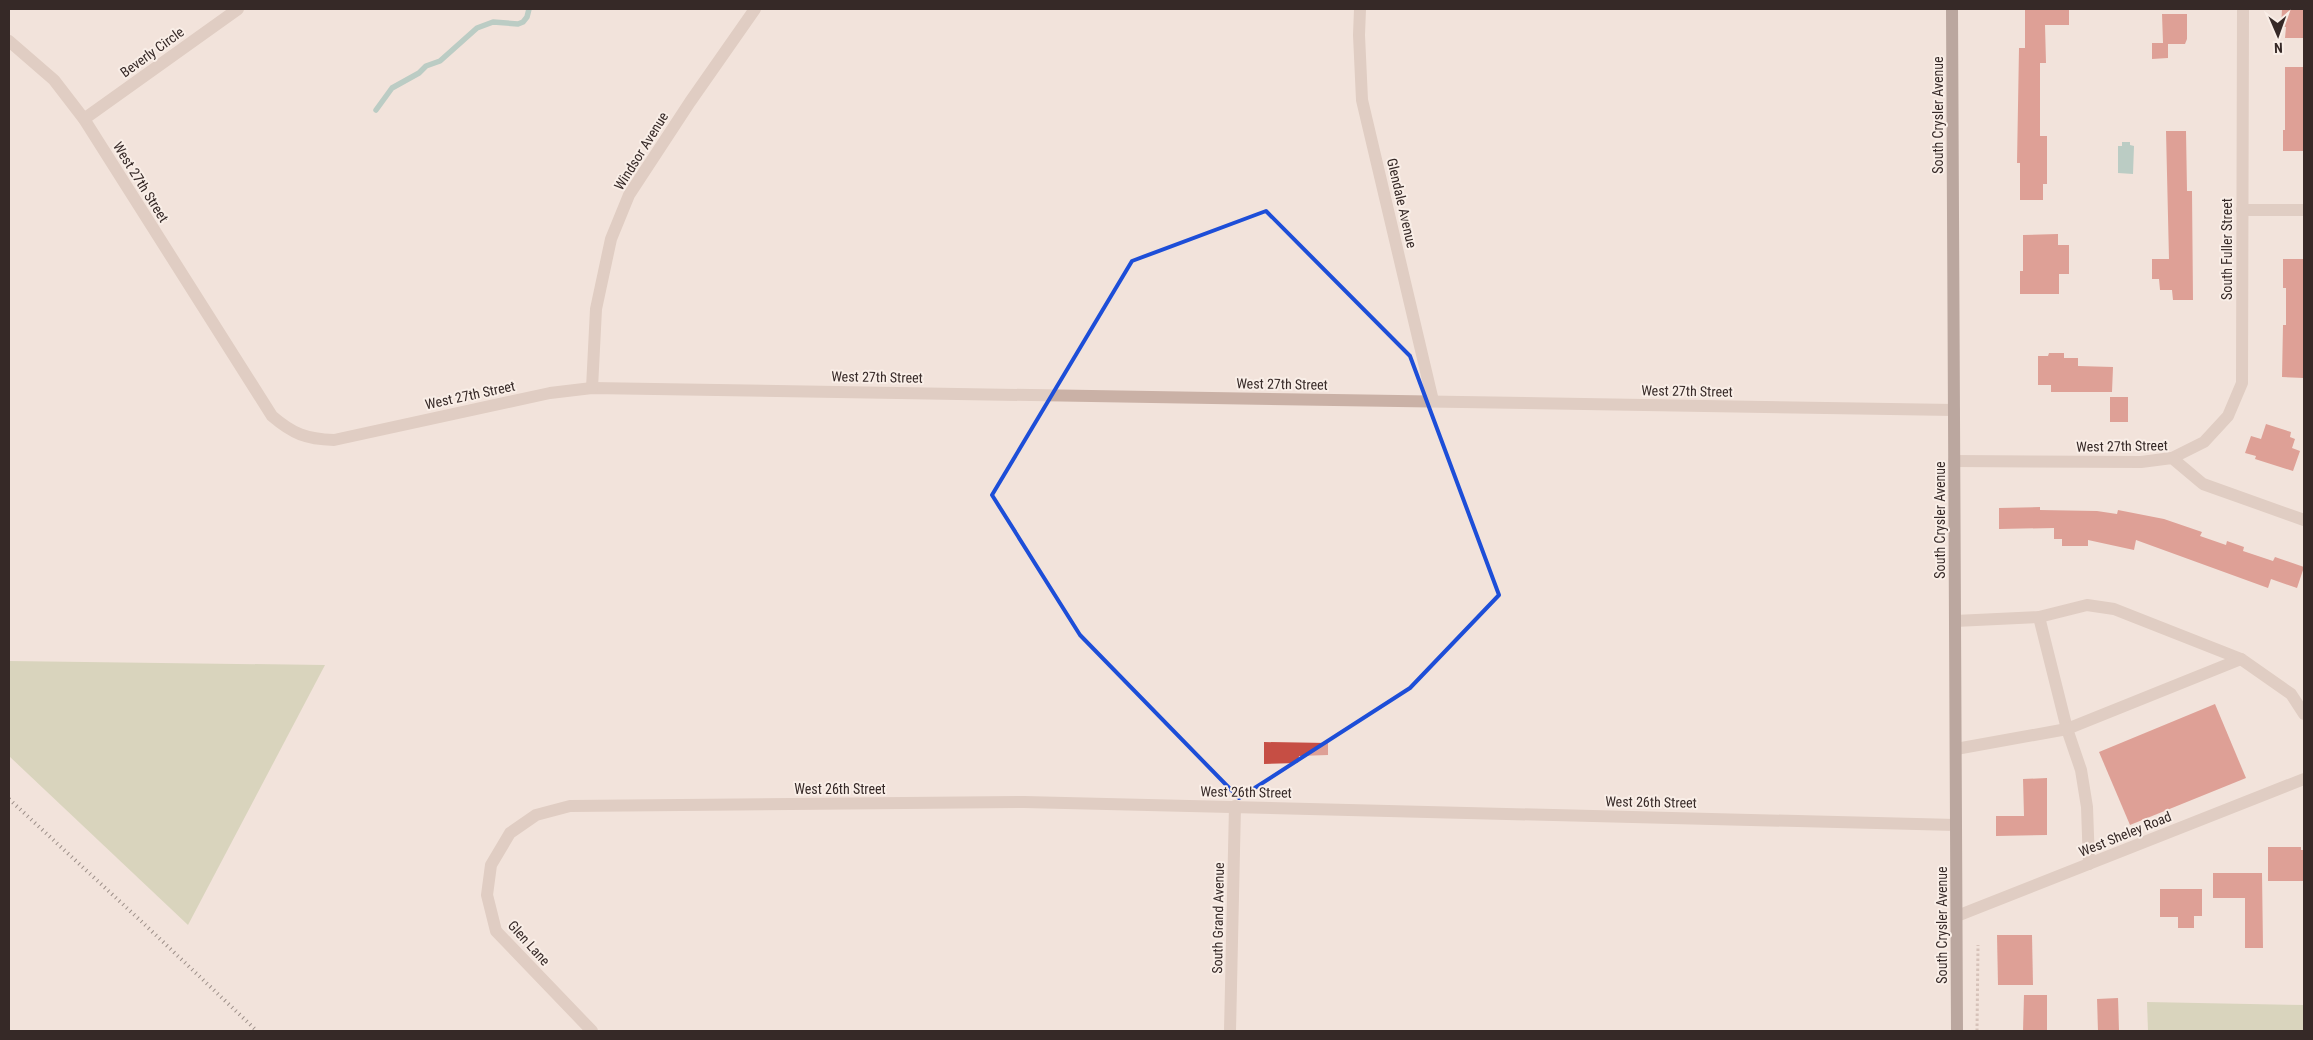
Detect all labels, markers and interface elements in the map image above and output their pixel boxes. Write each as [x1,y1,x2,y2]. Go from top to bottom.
north arrow [2253,10,2303,60]
street label: Beverly Circle [117,23,187,80]
text: N [2274,40,2283,56]
street label: South Crysler Avenue [1930,56,1946,174]
street label: Windsor Avenue [611,109,672,193]
street label: West 27th Street [110,139,172,225]
street label: Glendale Avenue [1384,156,1420,250]
street label: South Fuller Street [2219,198,2235,300]
street label: West 27th Street [831,368,923,386]
street label: West 27th Street [1236,375,1328,393]
street label: West 27th Street [424,378,516,412]
street label: West 27th Street [1641,382,1733,400]
street label: West 27th Street [2076,437,2168,455]
street label: South Crysler Avenue [1932,461,1948,579]
street label: West 26th Street [794,781,886,797]
street label: West 26th Street [1200,783,1292,801]
street label: West 26th Street [1605,793,1697,811]
street label: West Sheley Road [2076,808,2174,860]
street label: South Grand Avenue [1209,862,1227,974]
street label: South Crysler Avenue [1934,866,1950,984]
street label: Glen Lane [505,917,554,969]

